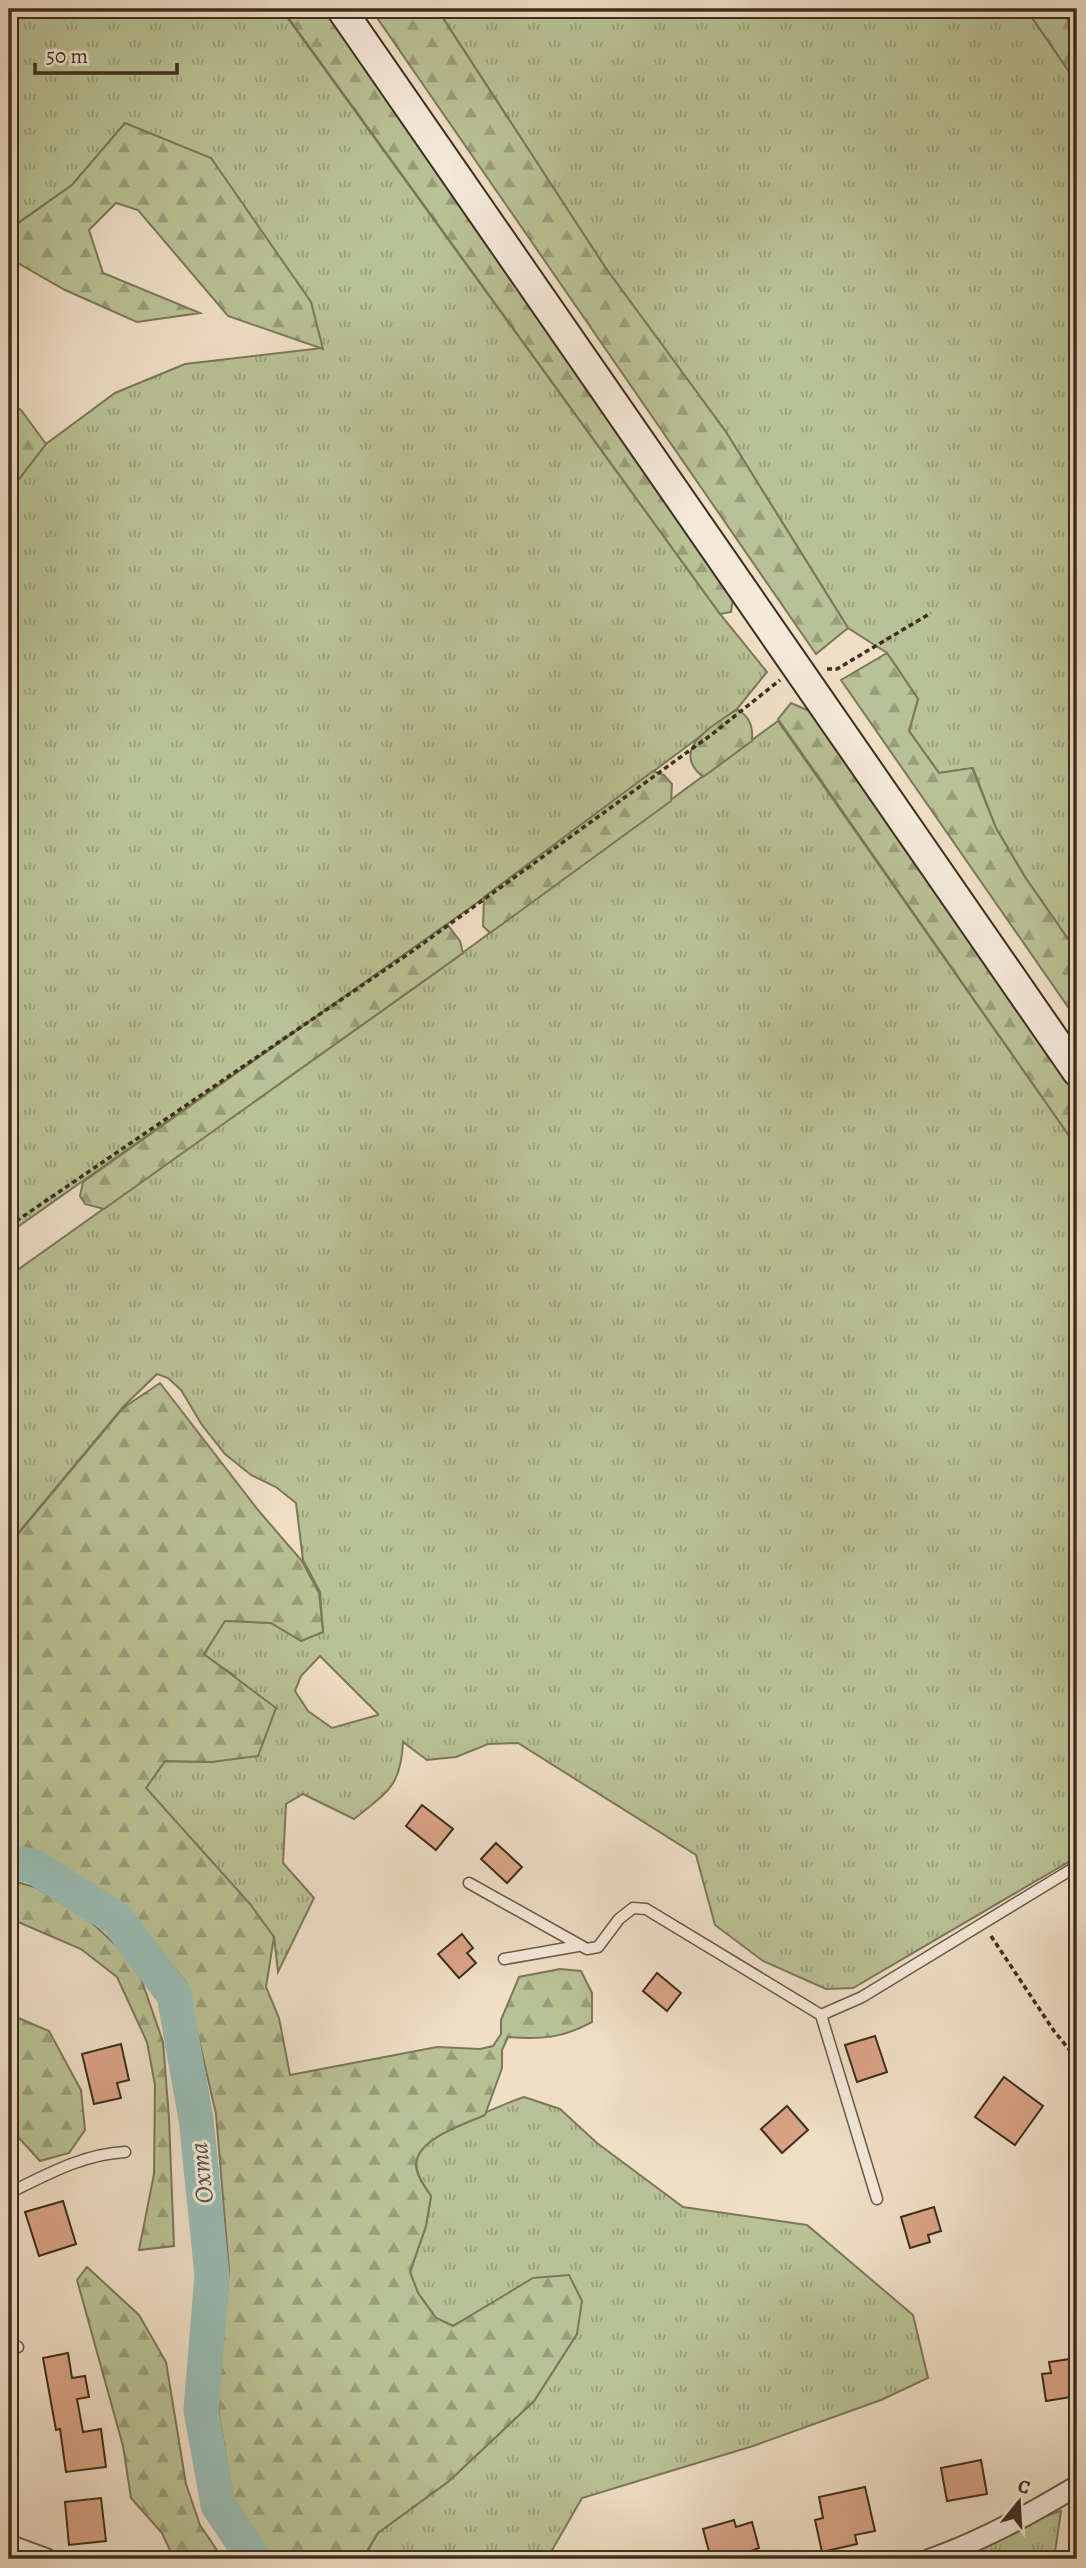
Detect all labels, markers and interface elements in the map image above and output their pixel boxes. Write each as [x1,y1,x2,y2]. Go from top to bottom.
scale bar [35,32,177,76]
text: 50 m [46,42,88,70]
water label: Охта [181,2140,222,2205]
north arrow [984,2466,1054,2536]
text: С [1014,2473,1034,2501]

